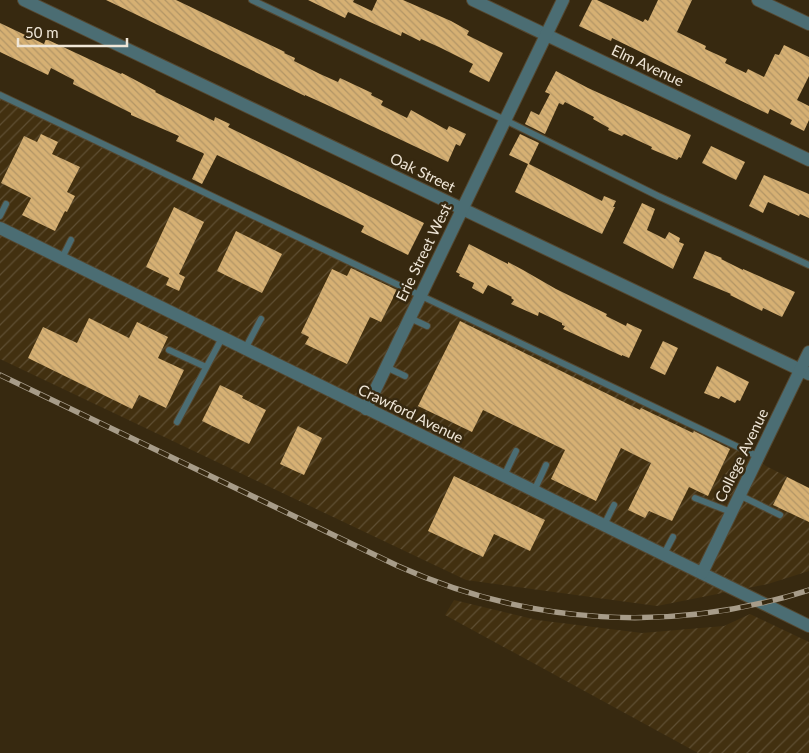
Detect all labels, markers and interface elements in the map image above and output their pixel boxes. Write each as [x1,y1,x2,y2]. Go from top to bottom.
scale bar [18,15,126,47]
text: 50 m [25,23,59,41]
street label: Elm Avenue [609,40,687,90]
street label: Oak Street [387,149,459,196]
street label: Erie Street West [391,199,455,304]
street label: Crawford Avenue [356,380,467,446]
street label: College Avenue [711,405,771,505]

